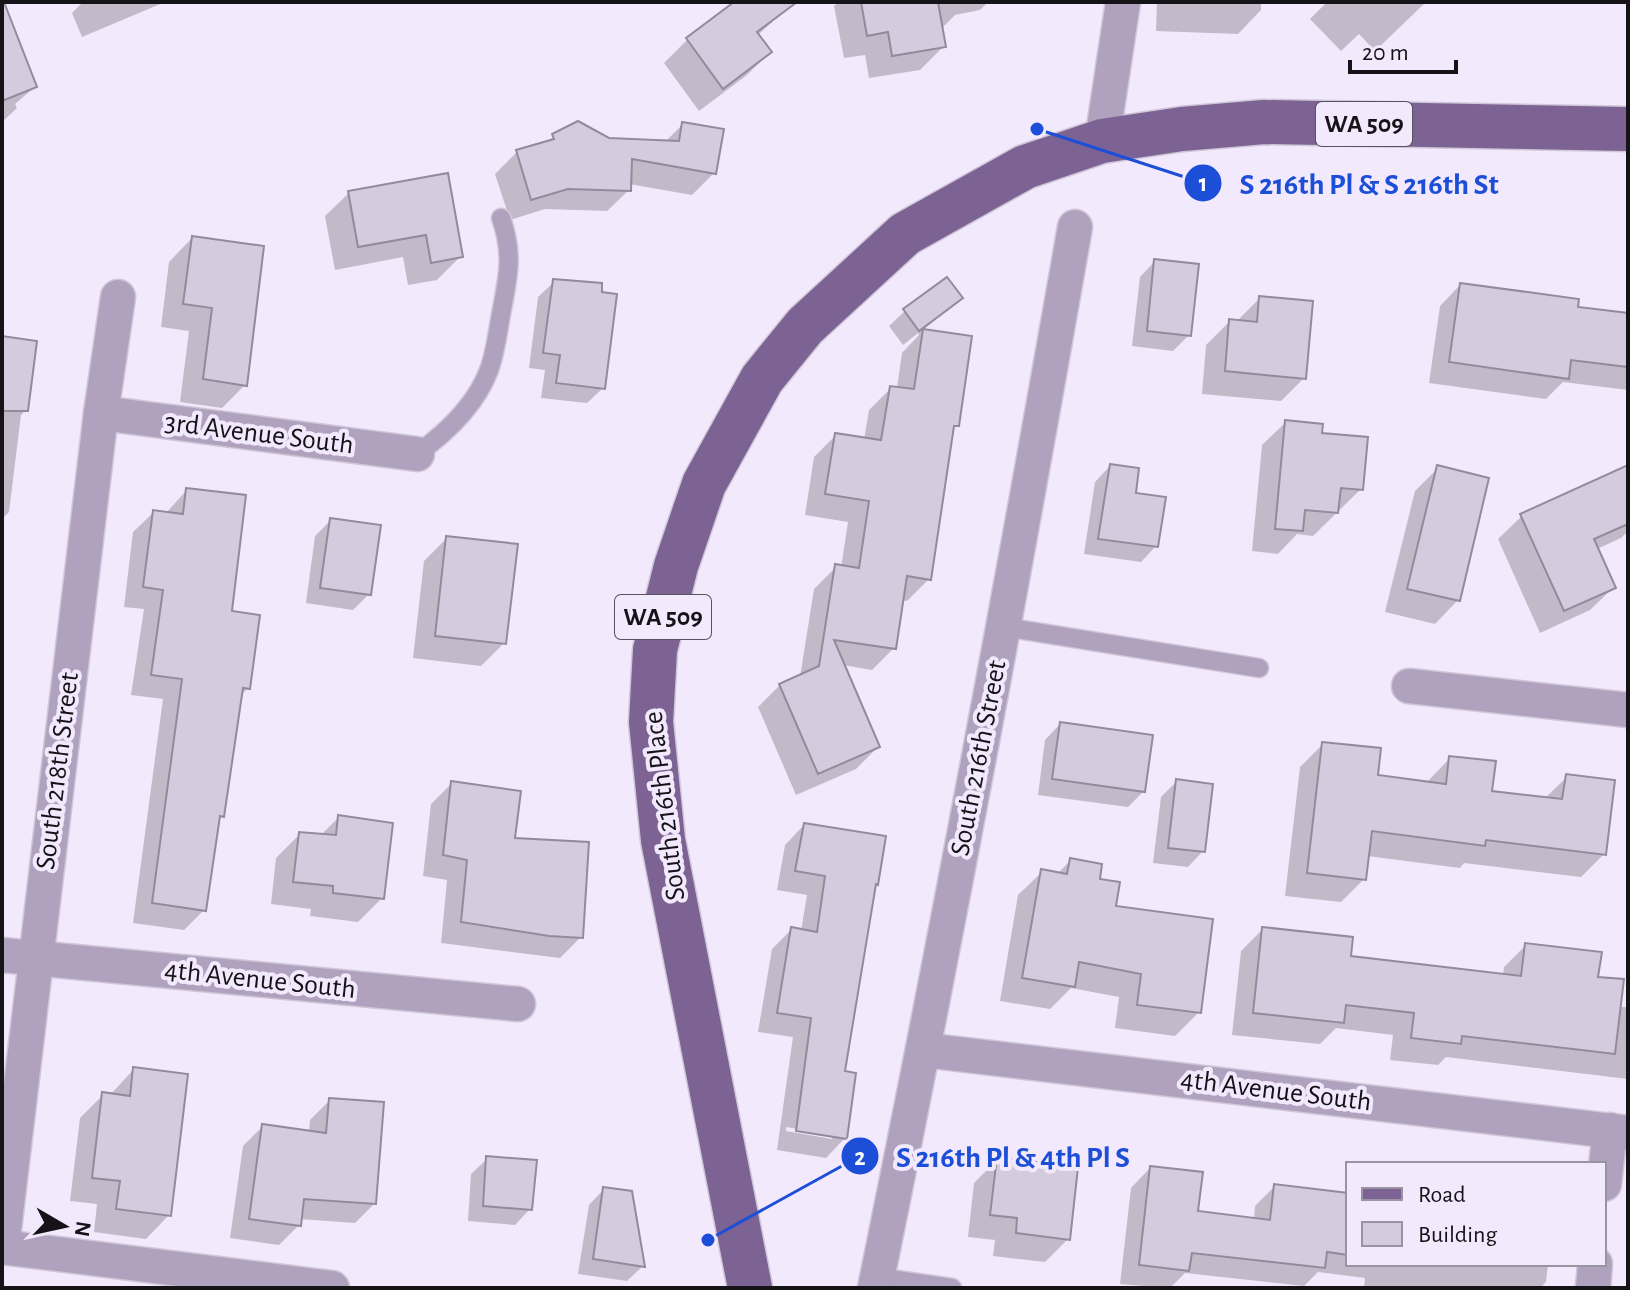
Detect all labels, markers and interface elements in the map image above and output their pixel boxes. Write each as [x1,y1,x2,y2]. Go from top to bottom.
scale bar [1350,24,1456,74]
text: 20 m [1362,41,1409,65]
road number: WA 509 [1316,102,1412,146]
callout: S 216th Pl & S 216th St [1183,156,1514,210]
text: S 216th Pl & S 216th St [1239,170,1499,200]
text: 1 [1199,172,1207,196]
street label: 3rd Avenue South [163,409,355,459]
road number: WA 509 [615,595,711,639]
street label: South 216th Street [946,658,1012,858]
street label: South 218th Street [32,671,84,871]
street label: South 216th Place [639,710,691,902]
street label: 4th Avenue South [163,956,357,1004]
street label: 4th Avenue South [1179,1065,1373,1117]
callout: S 216th Pl & 4th Pl S [840,1129,1146,1183]
text: S 216th Pl & 4th Pl S [896,1143,1130,1173]
text: 2 [854,1146,866,1170]
legend [1346,1162,1606,1266]
text: Road [1418,1183,1466,1207]
north arrow [24,1186,104,1266]
text: N [71,1220,95,1238]
text: Building [1418,1223,1497,1247]

